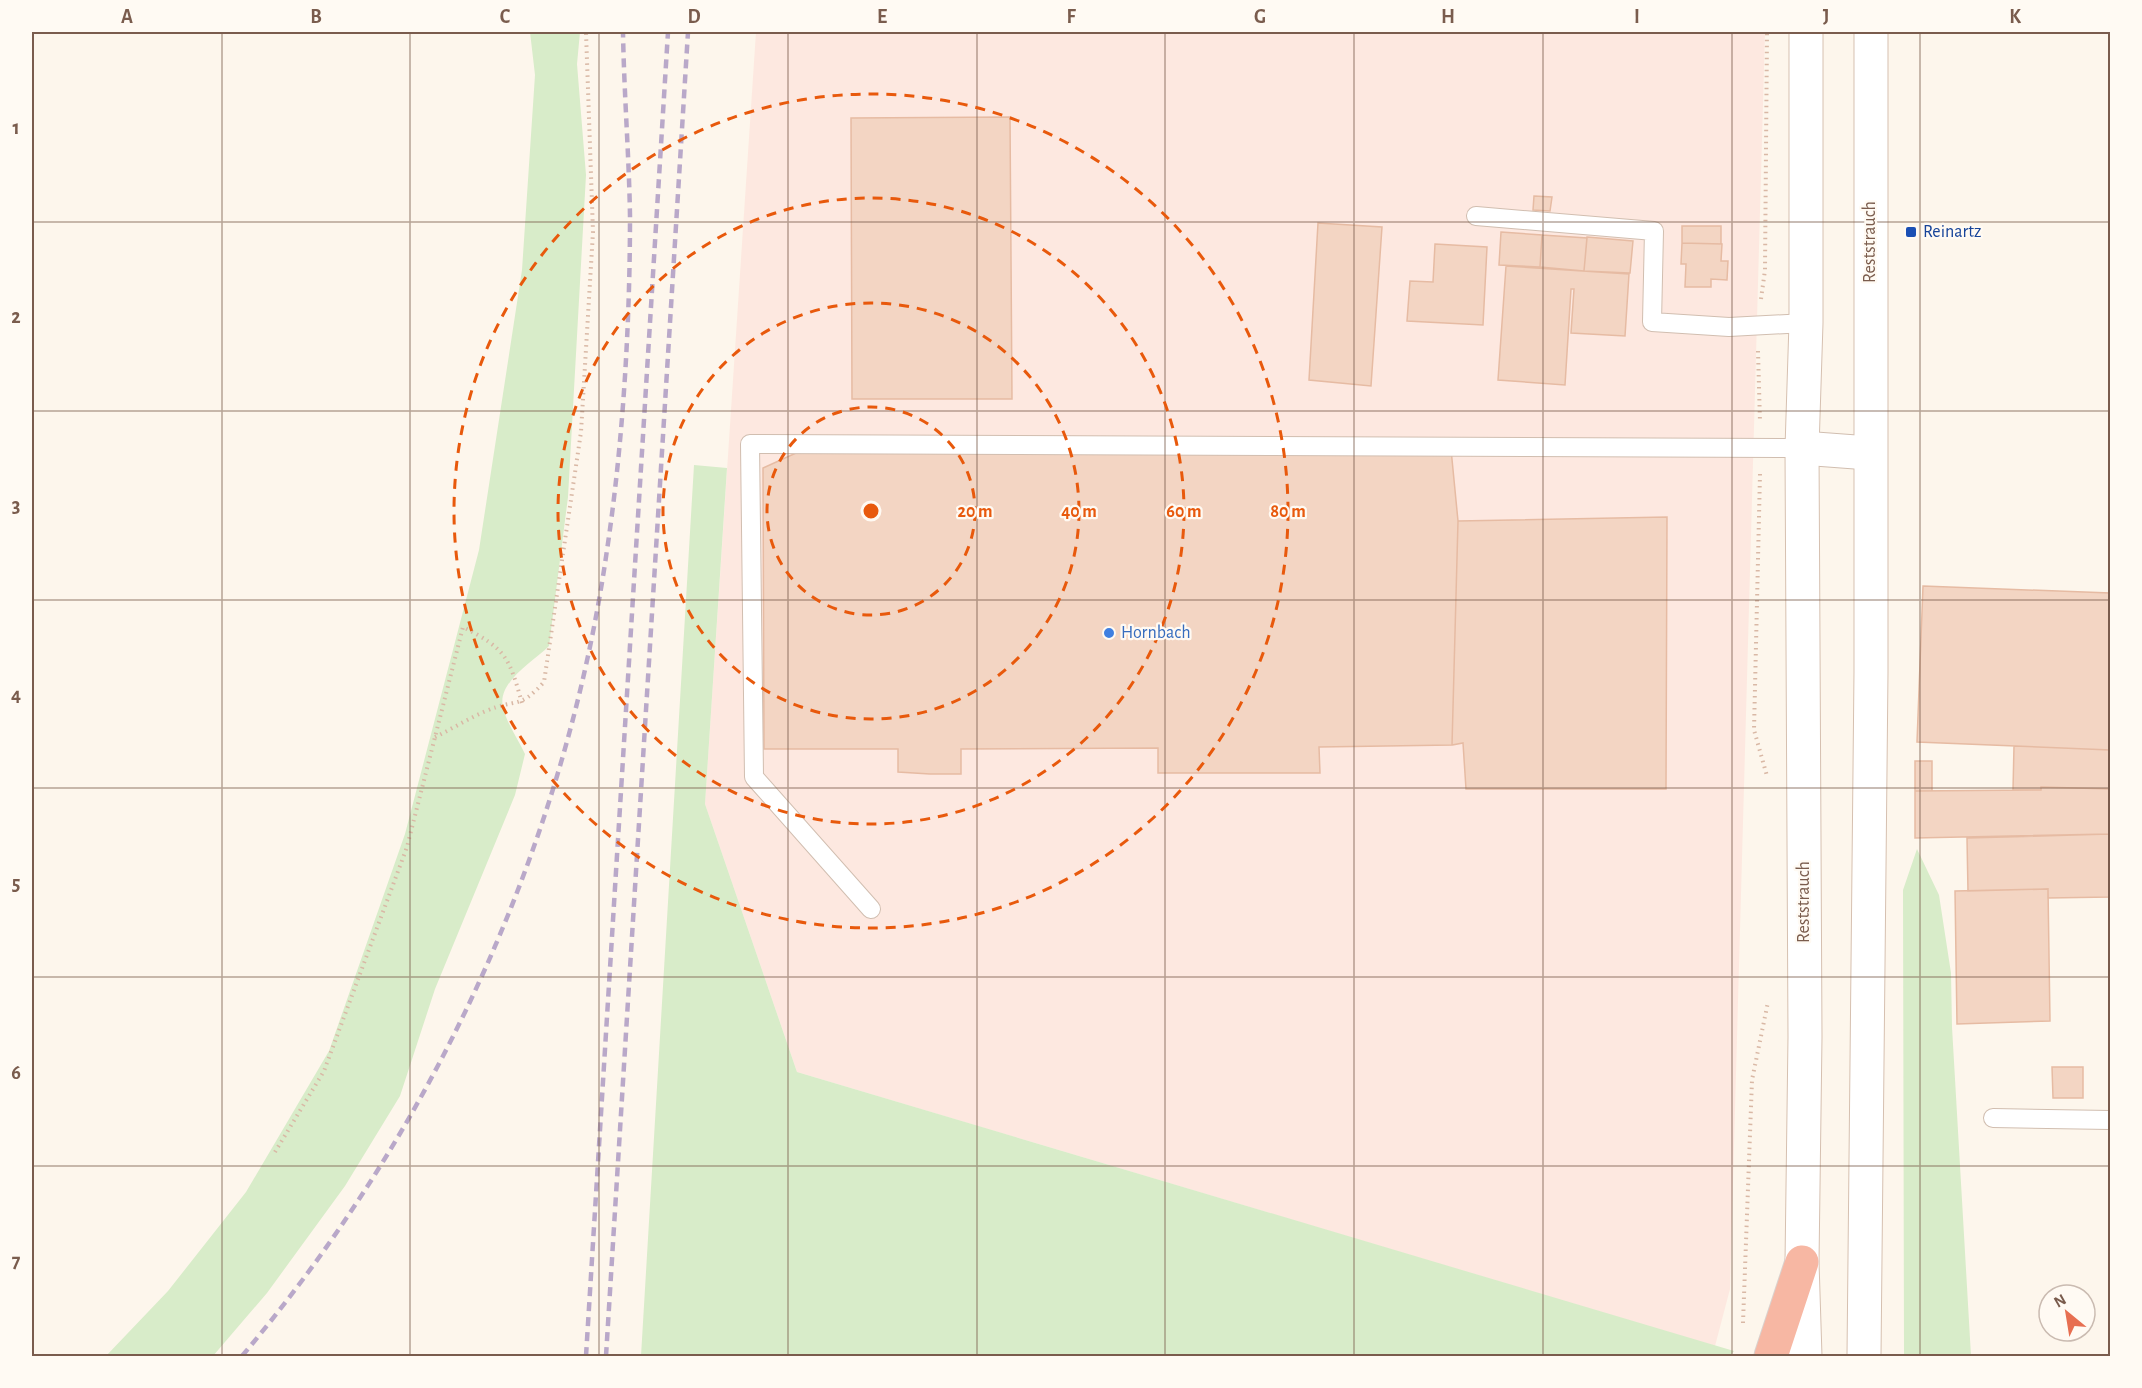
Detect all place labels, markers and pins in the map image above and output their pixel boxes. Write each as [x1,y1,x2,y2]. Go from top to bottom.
place label: Reinartz [1923,223,1981,241]
marker: Reinartz [1904,225,1918,239]
centre of rings [861,501,881,521]
place label: Hornbach [1121,624,1191,642]
marker: Hornbach [1102,626,1116,640]

